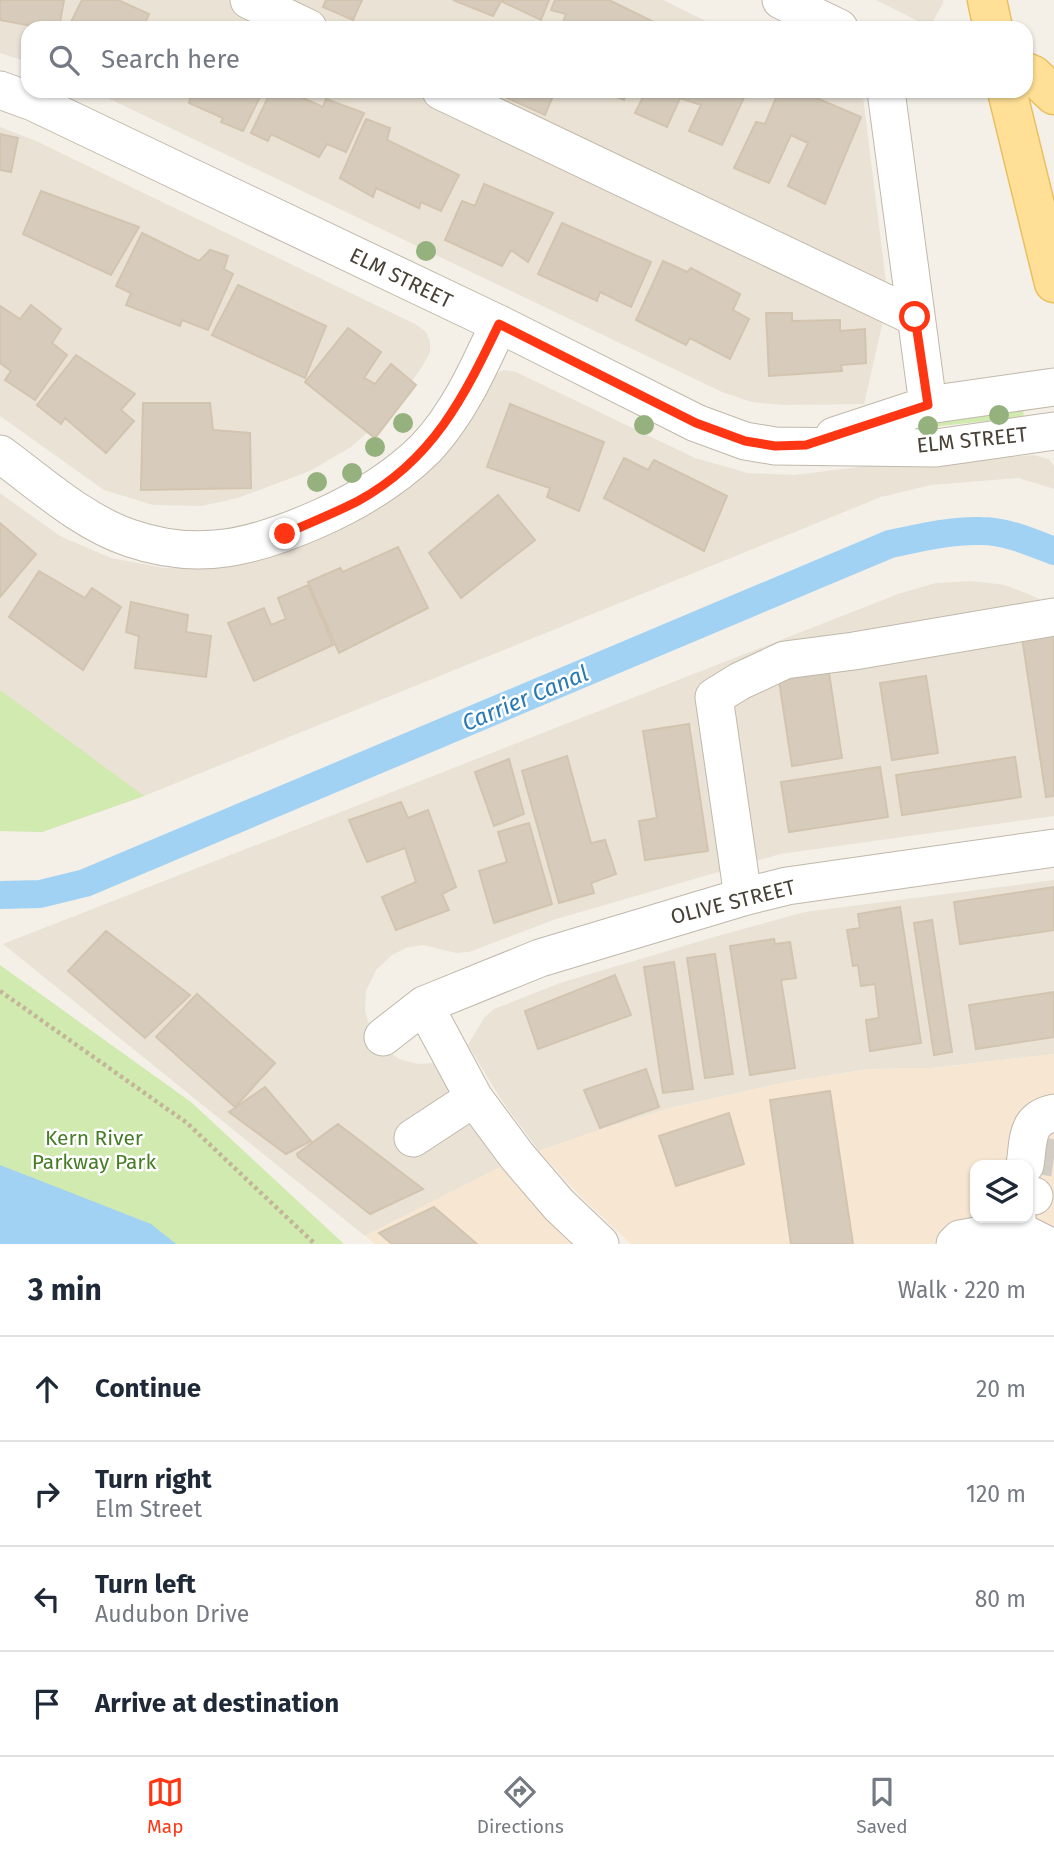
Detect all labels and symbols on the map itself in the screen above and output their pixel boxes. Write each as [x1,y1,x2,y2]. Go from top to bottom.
street label: ELM STREET [345,242,457,314]
route start [899,301,930,332]
street label: ELM STREET [915,421,1029,459]
route end [269,518,300,549]
water label: Carrier Canal [458,659,592,737]
street label: OLIVE STREET [668,874,798,930]
park label: Kern River Parkway Park [32,1125,156,1175]

